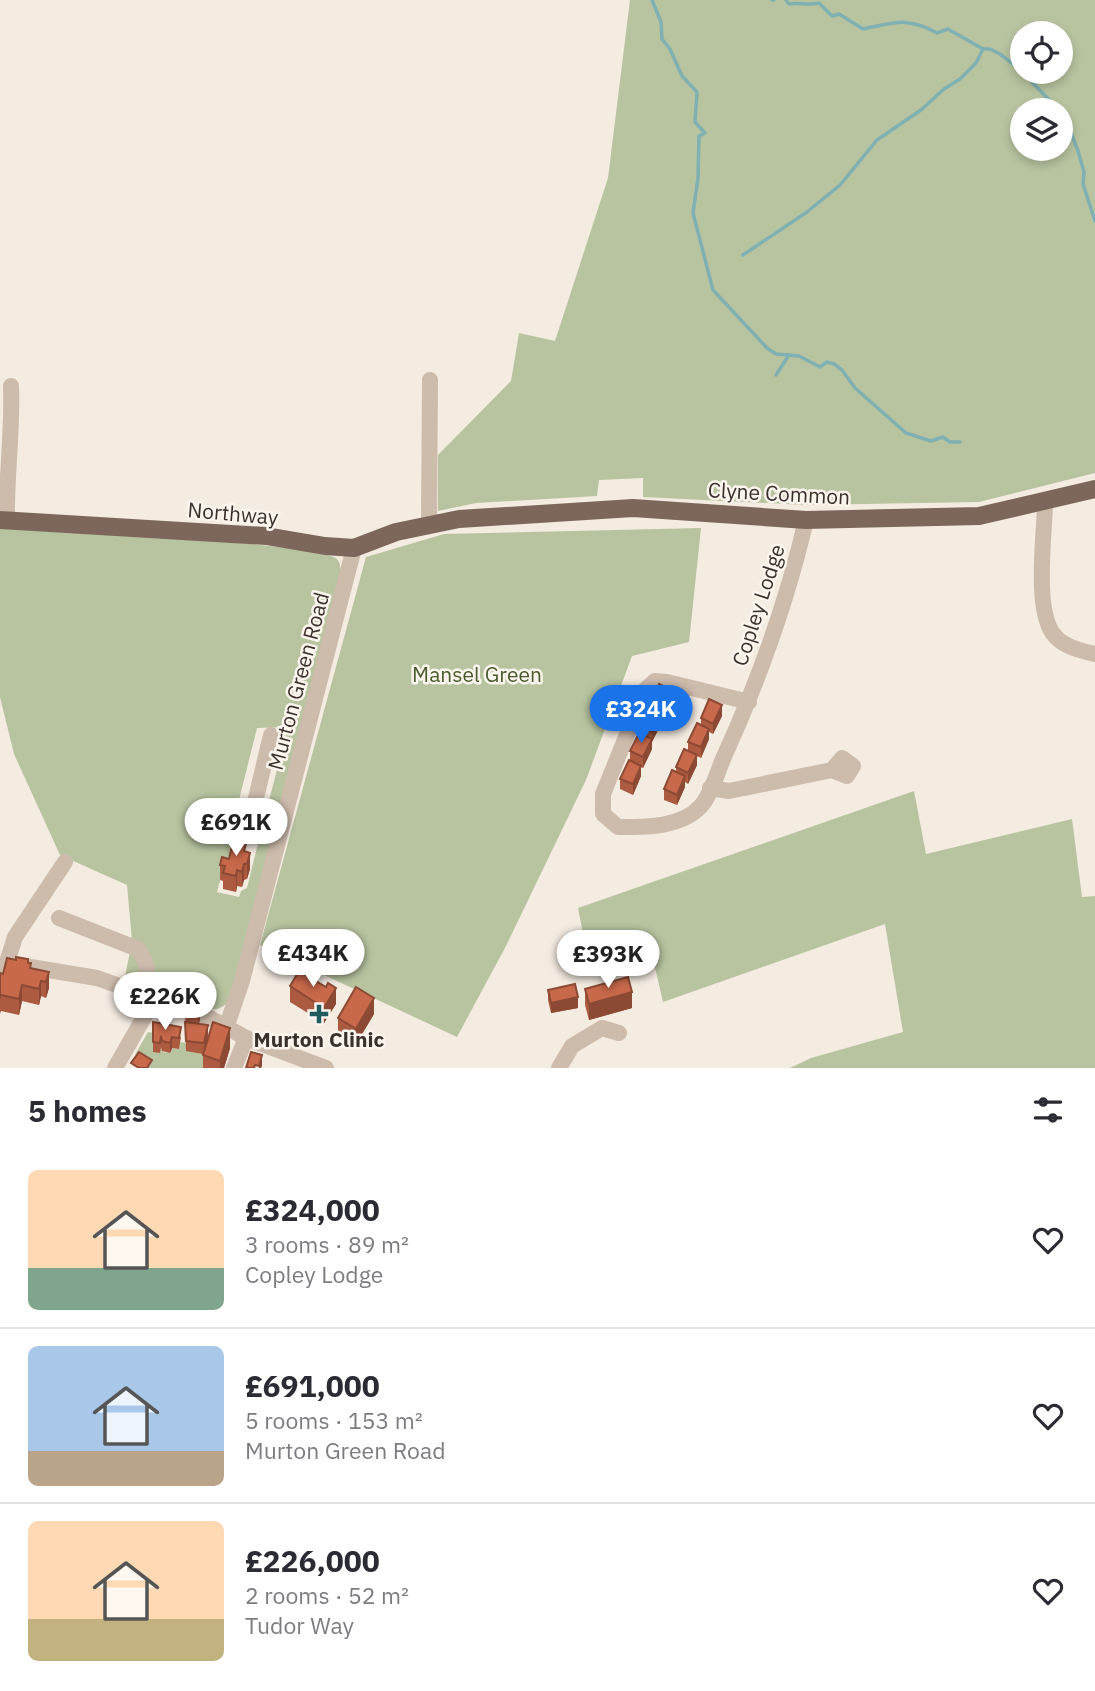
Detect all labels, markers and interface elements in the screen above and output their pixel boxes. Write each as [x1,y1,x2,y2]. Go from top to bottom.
map controls [1010,21,1073,161]
button: locate [1010,21,1073,84]
button: layers [1010,98,1073,161]
street label: Clyne Common [707,475,851,511]
street label: Northway [186,495,280,531]
street label: Copley Lodge [725,541,791,669]
street label: Murton Green Road [261,589,335,773]
park label: Mansel Green [412,660,542,688]
pin: £324K [592,686,690,745]
text: £324K [606,693,676,723]
pin: £691K [187,798,285,858]
text: £691K [201,806,271,836]
pin: £434K [264,930,362,989]
pin: £393K [559,930,657,990]
text: £434K [278,937,348,967]
text: £393K [573,938,643,968]
pin: £226K [116,972,214,1032]
text: £226K [130,980,200,1010]
marker: Murton Clinic [309,1004,329,1024]
place label: Murton Clinic [254,1025,385,1053]
text: 5 homes [28,1091,147,1130]
icon: filters [1029,1091,1067,1129]
text: £324,000 [245,1190,380,1229]
icon: home [84,1198,168,1282]
icon: heart [1029,1221,1067,1259]
text: 3 rooms · 89 m² [245,1229,409,1259]
text: Copley Lodge [245,1259,383,1289]
text: £691,000 [245,1366,380,1405]
icon: home [84,1374,168,1458]
icon: heart [1029,1397,1067,1435]
text: 5 rooms · 153 m² [245,1405,423,1435]
text: Murton Green Road [245,1435,446,1465]
text: £226,000 [245,1541,380,1580]
icon: home [84,1549,168,1633]
icon: heart [1029,1572,1067,1610]
text: 2 rooms · 52 m² [245,1580,409,1610]
text: Tudor Way [245,1610,354,1640]

